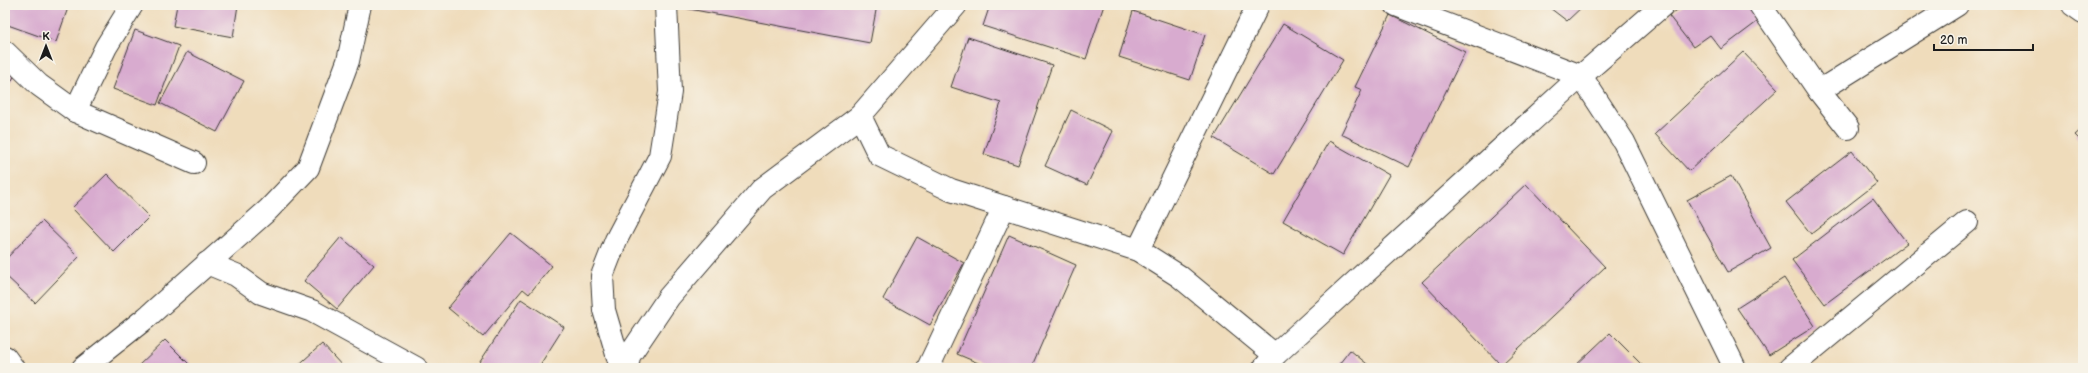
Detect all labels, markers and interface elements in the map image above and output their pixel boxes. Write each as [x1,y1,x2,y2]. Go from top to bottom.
north arrow [26,26,66,66]
scale bar [1934,26,2033,52]
text: K [42,30,50,43]
text: 20 m [1940,33,1967,48]

